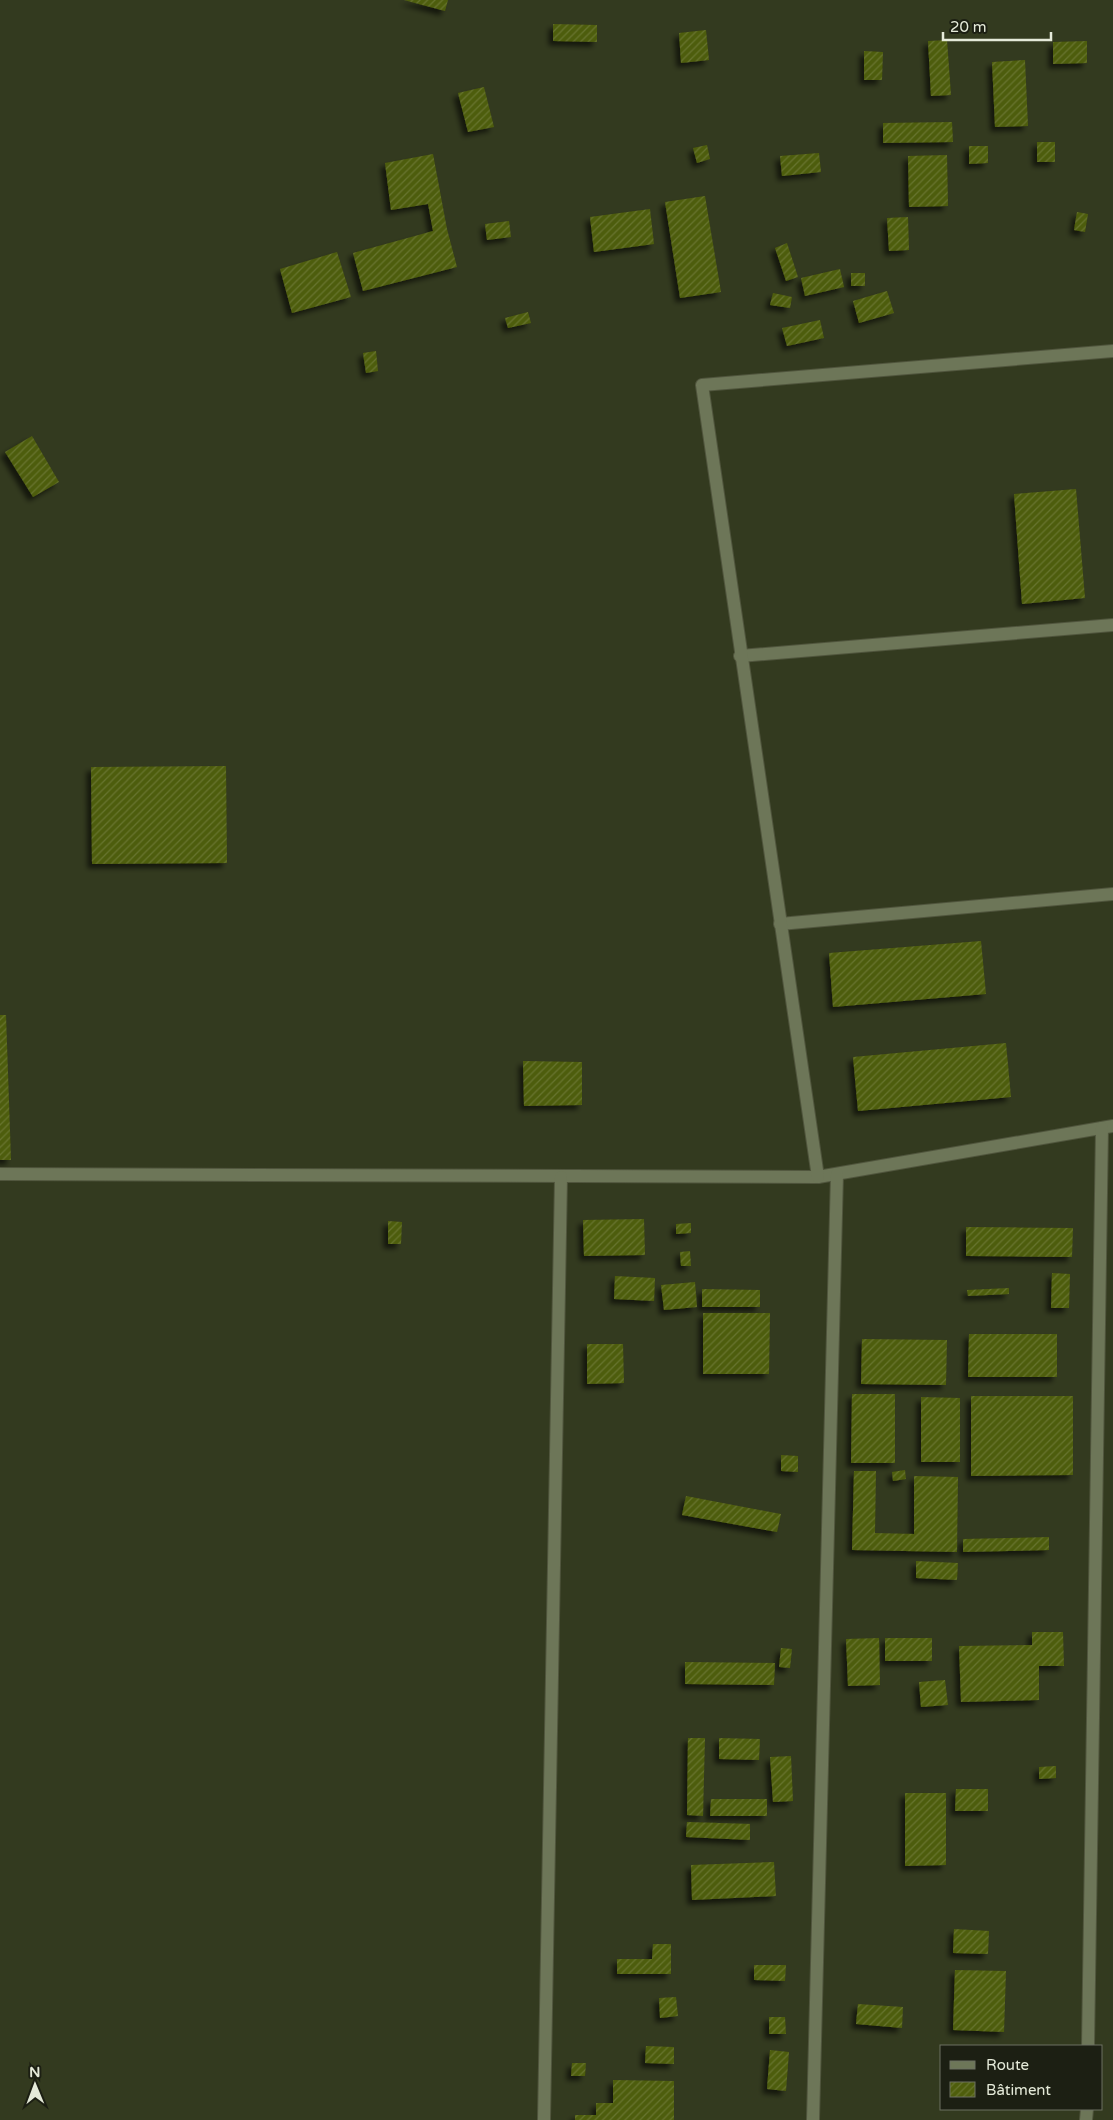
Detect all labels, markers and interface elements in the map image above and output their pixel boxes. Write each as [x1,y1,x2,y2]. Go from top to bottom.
scale bar [943,10,1050,42]
text: 20 m [950,18,987,36]
legend [940,2045,1103,2110]
text: Route [986,2056,1029,2074]
north arrow [10,2060,60,2110]
text: N [29,2064,41,2081]
text: Bâtiment [986,2081,1051,2099]

